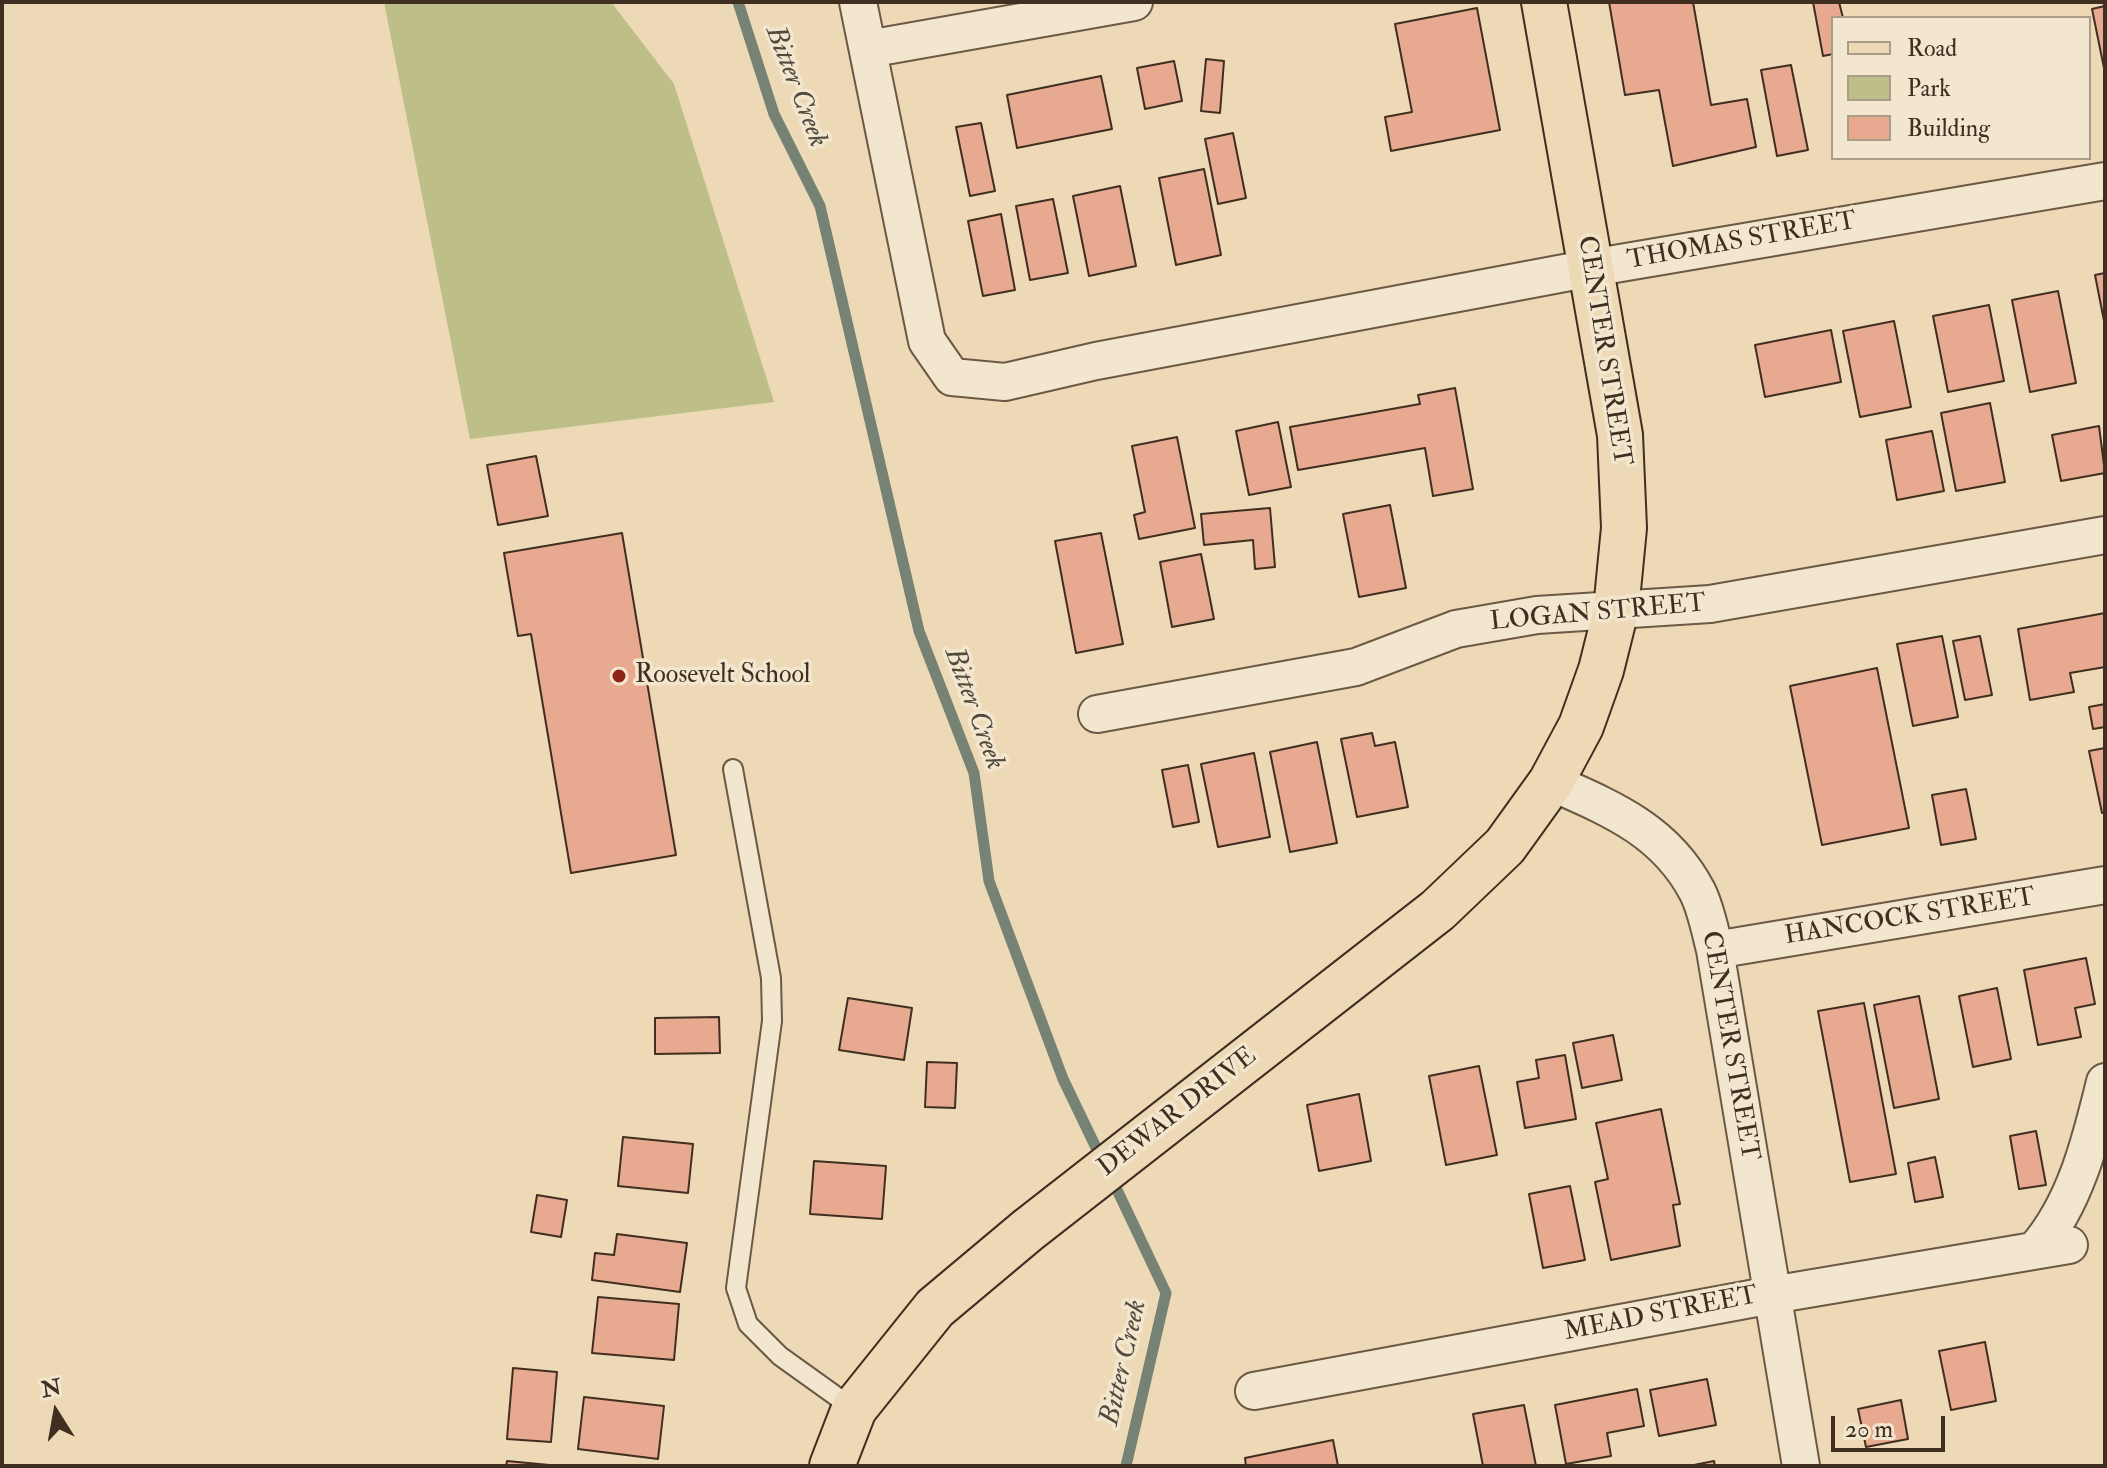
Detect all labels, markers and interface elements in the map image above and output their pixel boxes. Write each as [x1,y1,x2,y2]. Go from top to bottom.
legend [1831,16,2091,160]
water label: Bitter Creek [756,22,834,152]
text: Road [1907,33,1957,64]
text: Park [1907,73,1951,104]
text: Building [1907,113,1990,144]
street label: THOMAS STREET [1625,206,1859,278]
street label: CENTER STREET [1569,234,1637,468]
street label: LOGAN STREET [1489,589,1707,639]
water label: Bitter Creek [935,643,1011,775]
place label: Roosevelt School [635,660,811,692]
marker: Roosevelt School [610,667,628,685]
street label: HANCOCK STREET [1783,883,2037,953]
street label: CENTER STREET [1693,929,1765,1163]
street label: DEWAR DRIVE [1093,1042,1263,1184]
street label: MEAD STREET [1562,1281,1760,1349]
water label: Bitter Creek [1094,1297,1156,1429]
north arrow [16,1372,96,1452]
text: N [39,1373,64,1404]
scale bar [1835,1400,1949,1450]
text: 20 m [1845,1414,1893,1445]

